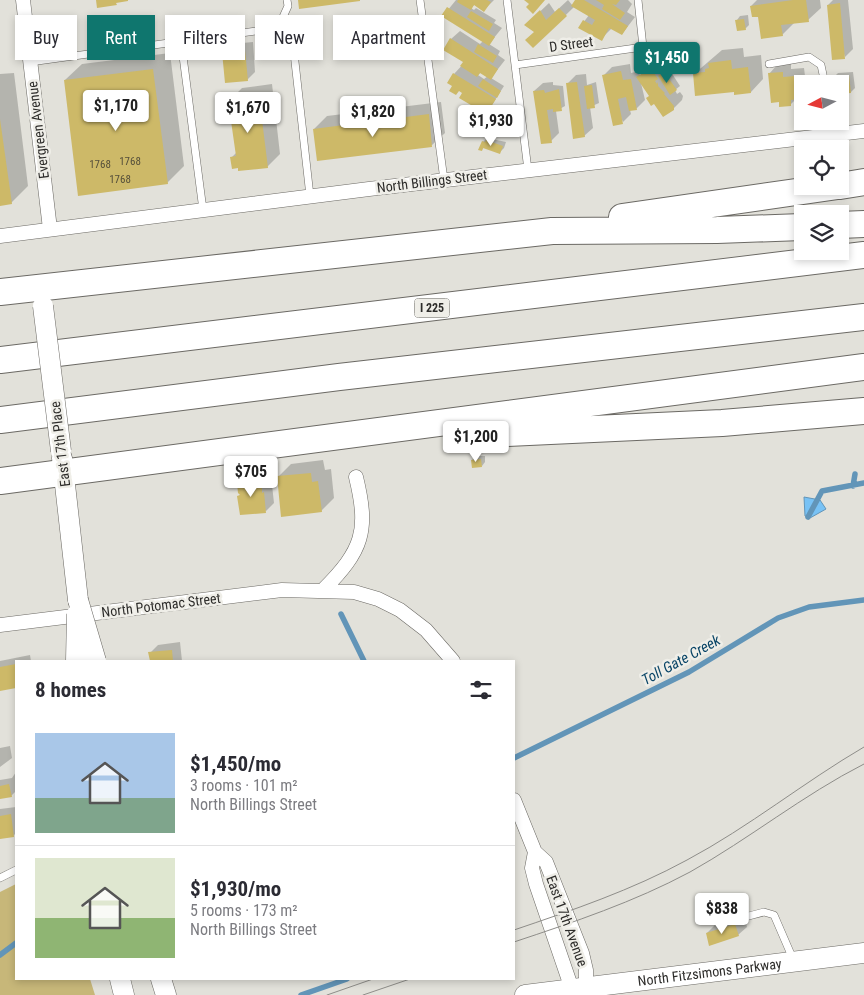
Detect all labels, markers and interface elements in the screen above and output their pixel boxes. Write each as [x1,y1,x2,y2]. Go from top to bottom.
chip: Buy [15,15,77,60]
chip: Rent [87,15,155,60]
chip: Filters [165,15,245,60]
chip: New [255,15,323,60]
chip: Apartment [333,15,444,60]
street label: D Street [548,33,594,55]
pin: $1,450 [626,42,708,84]
text: $1,450 [645,48,689,67]
north arrow [794,75,849,130]
map controls [794,75,849,260]
street label: Evergreen Avenue [24,80,52,180]
pin: $1,170 [75,90,157,132]
pin: $1,670 [207,92,289,134]
text: $1,170 [94,96,138,115]
pin: $1,820 [332,96,414,138]
text: $1,670 [226,98,270,117]
text: $1,820 [351,102,395,121]
pin: $1,930 [450,104,532,147]
text: $1,930 [469,111,513,130]
button: locate [794,140,849,195]
house number: 1768 [119,155,141,168]
house number: 1768 [89,158,111,171]
street label: North Billings Street [376,166,488,196]
house number: 1768 [109,173,131,186]
button: layers [794,205,849,260]
road number: I 225 [414,298,450,318]
street label: East 17th Place [47,400,73,488]
pin: $1,200 [435,420,517,463]
text: $1,200 [454,427,498,446]
pin: $705 [221,456,281,498]
text: $705 [235,462,267,481]
street label: North Potomac Street [101,590,221,620]
water label: Toll Gate Creek [639,631,724,689]
icon: filters [467,676,495,704]
text: 8 homes [35,678,106,702]
text: $1,450/mo [190,752,281,776]
icon: home [75,753,135,813]
text: 3 rooms · 101 m² [190,776,298,795]
text: North Billings Street [190,795,317,814]
street label: East 17th Avenue [543,873,591,969]
text: $1,930/mo [190,877,281,901]
icon: home [75,878,135,938]
pin: $838 [692,892,752,935]
text: $838 [706,899,738,918]
text: 5 rooms · 173 m² [190,901,298,920]
text: North Billings Street [190,920,317,939]
street label: North Fitzsimons Parkway [637,955,783,989]

